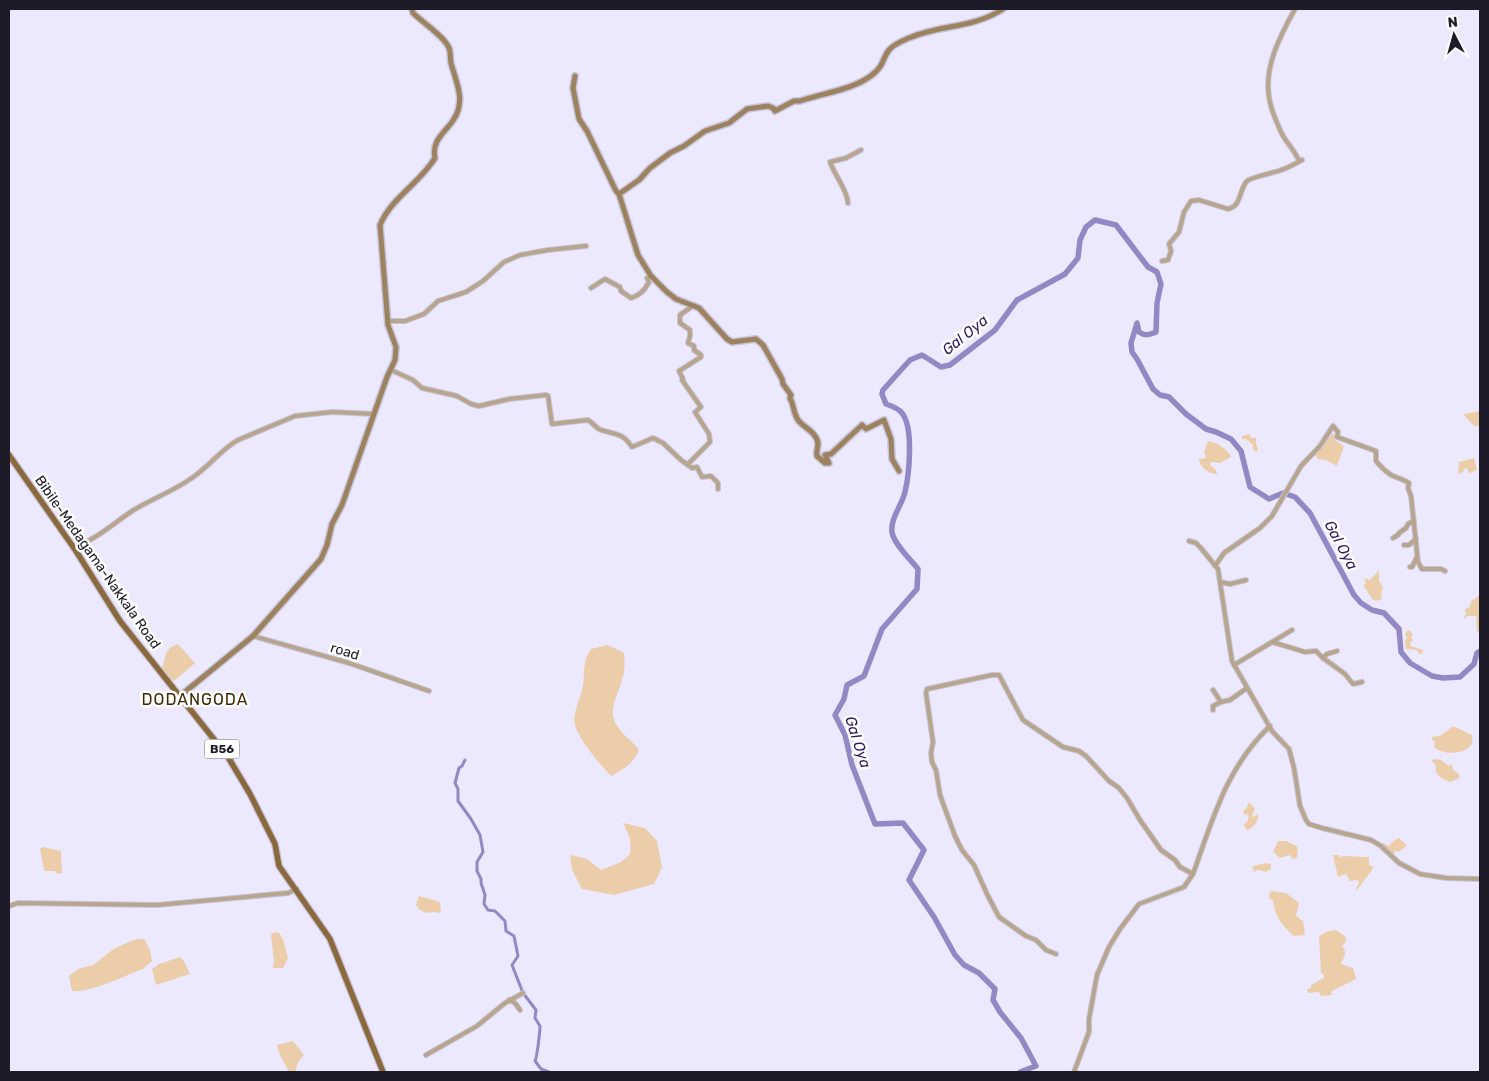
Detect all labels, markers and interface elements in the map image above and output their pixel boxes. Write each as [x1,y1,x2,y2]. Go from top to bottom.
north arrow [1429,10,1479,60]
text: N [1447,14,1459,32]
water label: Gal Oya [938,311,992,359]
street label: Bibile-Medagama-Nakkala Road [31,472,164,652]
water label: Gal Oya [1320,517,1362,573]
street label: road [328,639,361,664]
district label: DODANGODA [142,690,248,709]
water label: Gal Oya [841,714,875,771]
road number: B56 [204,740,240,759]

